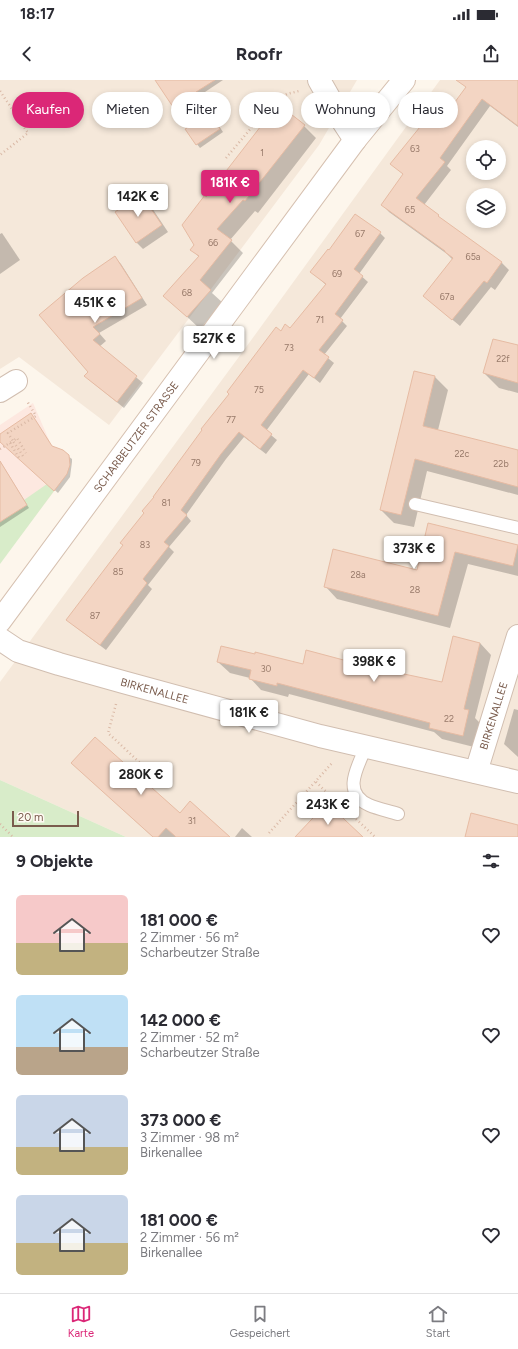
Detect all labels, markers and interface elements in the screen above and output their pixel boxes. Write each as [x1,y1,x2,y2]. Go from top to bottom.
text: 18:17 [20,5,55,23]
icon: back [16,43,38,65]
text: Roofr [236,43,282,65]
icon: share [480,43,502,65]
chip: Kaufen [12,92,84,128]
chip: Mieten [92,92,163,128]
chip: Filter [171,92,231,128]
chip: Neu [239,92,293,128]
chip: Wohnung [301,92,390,128]
chip: Haus [398,92,458,128]
map controls [466,140,506,228]
button: locate [466,140,506,180]
house number: 63 [410,143,420,154]
house number: 1 [260,147,264,158]
pin: 181K € [197,170,263,204]
text: 181K € [210,175,250,190]
pin: 142K € [105,184,171,218]
button: layers [466,188,506,228]
text: 142K € [117,189,159,204]
house number: 65 [405,204,415,215]
house number: 67 [355,228,365,239]
house number: 66 [208,237,218,248]
house number: 65a [466,251,481,262]
house number: 69 [332,268,342,279]
house number: 68 [182,287,193,298]
pin: 451K € [62,290,128,324]
house number: 67a [440,291,455,302]
text: 451K € [74,295,116,310]
house number: 71 [316,314,324,325]
pin: 527K € [181,326,247,360]
text: 527K € [192,331,236,346]
house number: 73 [284,342,294,353]
house number: 22f [496,353,510,364]
street label: SCHARBEUTZER STRASSE [91,379,182,495]
house number: 75 [254,384,264,395]
house number: 77 [226,414,236,425]
house number: 22c [455,448,470,459]
house number: 79 [191,457,201,468]
house number: 22b [493,458,509,469]
house number: 81 [161,497,171,508]
pin: 373K € [381,536,447,570]
house number: 83 [140,539,150,550]
text: 373K € [393,541,435,556]
house number: 85 [113,566,123,577]
house number: 28a [350,569,366,580]
house number: 28 [410,584,421,595]
house number: 87 [90,610,100,621]
pin: 398K € [341,649,407,683]
text: 398K € [352,654,396,669]
house number: 30 [261,663,272,674]
street label: BIRKENALLEE [119,676,190,707]
street label: BIRKENALLEE [477,680,510,751]
pin: 181K € [216,700,282,734]
text: 181K € [229,705,269,720]
house number: 22 [444,713,454,724]
pin: 280K € [108,762,174,796]
text: 280K € [119,767,163,782]
pin: 243K € [295,792,361,826]
text: 243K € [306,797,350,812]
scale bar [12,809,79,828]
text: 20 m [18,811,43,824]
house number: 31 [188,815,196,826]
icon: filters [480,850,502,872]
text: 9 Objekte [16,851,93,871]
text: 181 000 € [140,910,218,930]
icon: home [48,911,96,959]
icon: heart [480,924,502,946]
text: 2 Zimmer · 56 m² [140,930,239,945]
text: Scharbeutzer Straße [140,945,260,960]
text: 142 000 € [140,1010,221,1030]
icon: home [48,1011,96,1059]
icon: heart [480,1024,502,1046]
text: 2 Zimmer · 52 m² [140,1030,239,1045]
text: Scharbeutzer Straße [140,1045,260,1060]
text: 373 000 € [140,1110,221,1130]
icon: home [48,1111,96,1159]
icon: heart [480,1124,502,1146]
text: 3 Zimmer · 98 m² [140,1130,239,1145]
text: Birkenallee [140,1145,202,1160]
text: 181 000 € [140,1210,218,1230]
icon: home [48,1211,96,1259]
icon: heart [480,1224,502,1246]
text: 2 Zimmer · 56 m² [140,1230,239,1245]
text: Birkenallee [140,1245,202,1260]
tab: Karte [68,1303,94,1340]
tab: Gespeichert [230,1303,290,1340]
tab: Start [426,1303,450,1340]

